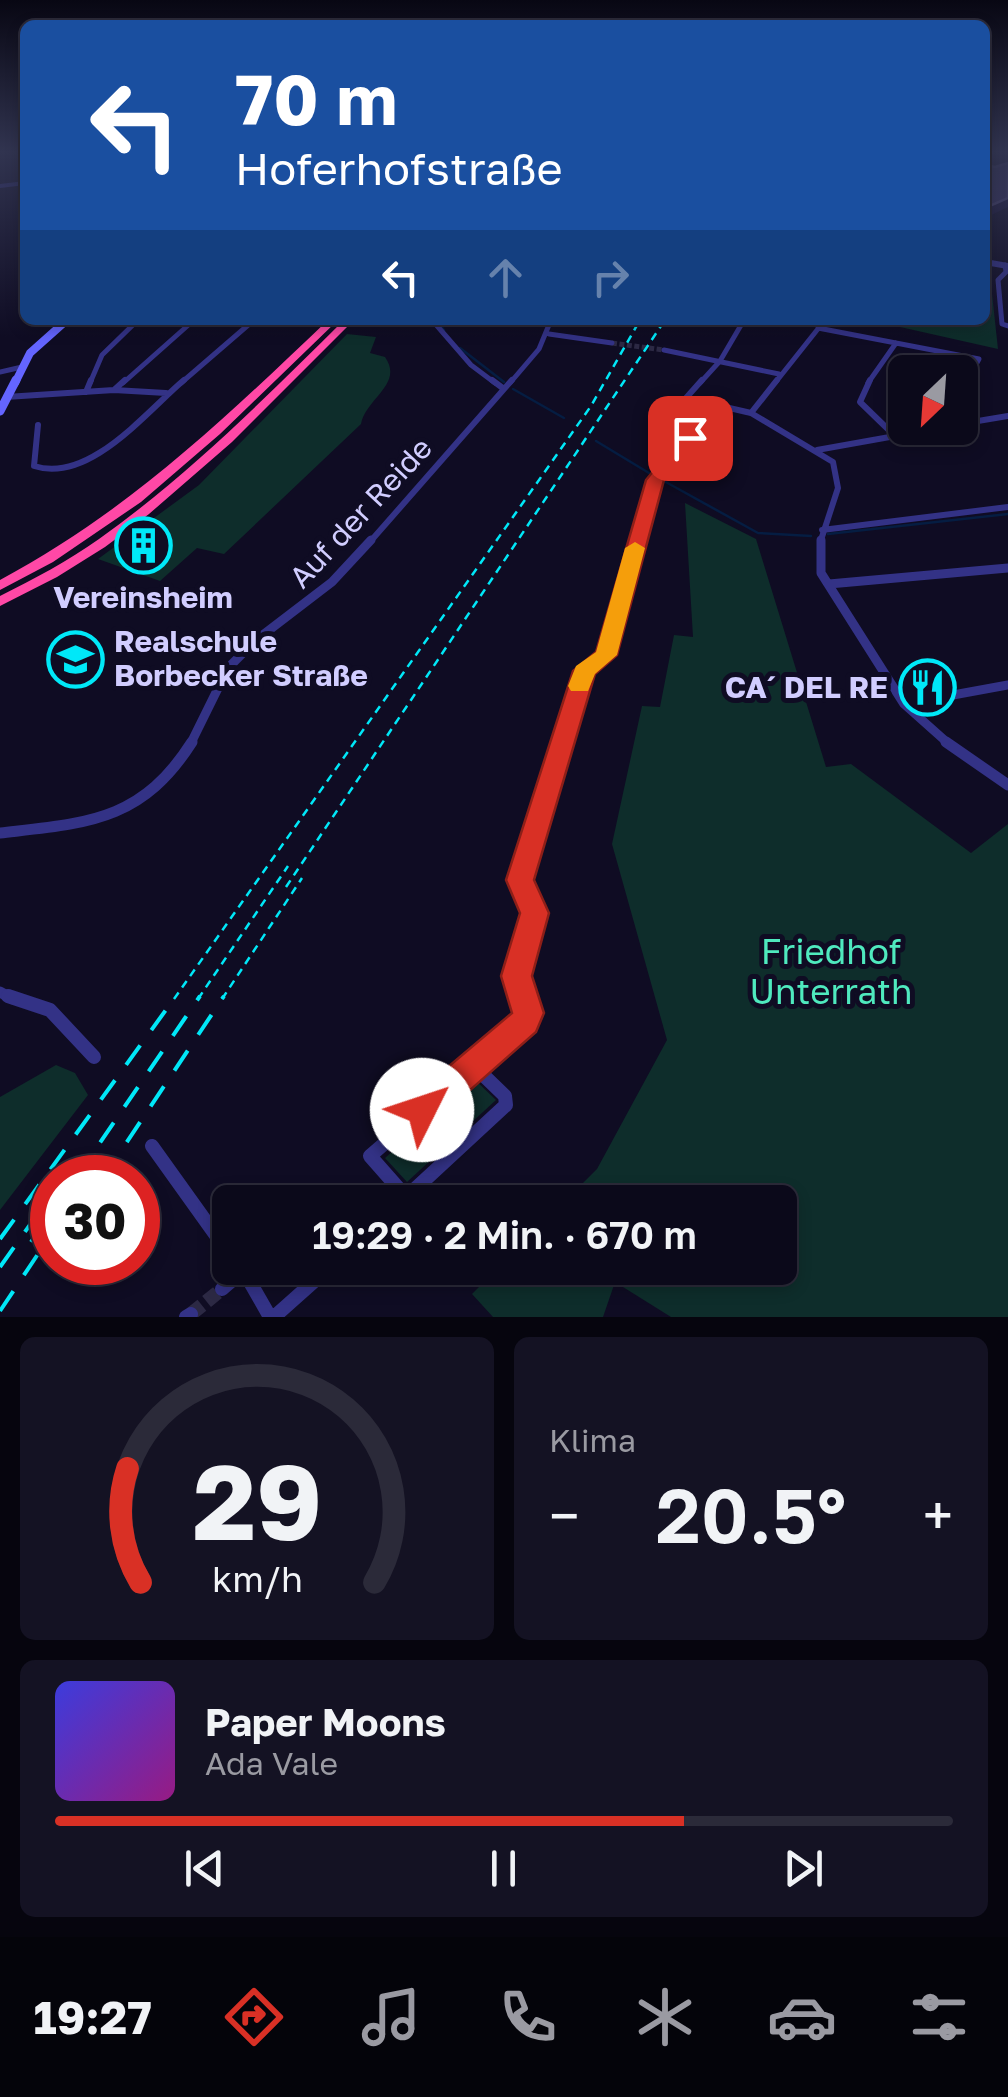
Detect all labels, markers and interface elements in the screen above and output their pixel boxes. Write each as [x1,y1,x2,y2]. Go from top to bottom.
text: 70 m [235,56,397,140]
icon: left [70,60,200,190]
text: Hoferhofstraße [235,141,563,195]
icon: left [373,250,428,305]
icon: ahead [478,250,533,305]
icon: right [583,250,638,305]
north arrow [888,355,978,445]
map controls [888,355,978,445]
pin [648,396,733,481]
icon: arrive [663,411,718,466]
street label: Auf der Reide [281,430,439,595]
building icon: Vereinsheim [113,516,173,576]
place label: Vereinsheim [53,579,233,615]
place label: Realschule Borbecker Straße [114,623,368,693]
school or university icon: Realschule Borbecker Straße [45,629,105,689]
restaurant icon: CA´ DEL RE [897,658,957,718]
place label: CA´ DEL RE [725,669,888,705]
park label: Friedhof Unterrath [750,930,912,1012]
position arrow [370,1058,474,1162]
speed limit sign: 30 [30,1155,160,1285]
text: 19:29 · 2 Min. · 670 m [312,1212,697,1257]
text: Klima [549,1421,636,1459]
text: 29 [192,1438,322,1563]
text: 20.5° [656,1469,846,1560]
text: − [549,1482,579,1548]
text: + [923,1482,953,1548]
text: km/h [212,1557,302,1600]
text: Paper Moons [205,1699,446,1744]
text: Ada Vale [205,1744,338,1782]
icon: previous [177,1841,232,1896]
icon: pause [476,1841,531,1896]
icon: next [776,1841,831,1896]
icon: directions [219,1982,289,2052]
icon: music [356,1982,426,2052]
icon: phone [493,1982,563,2052]
icon: climate [630,1982,700,2052]
icon: car [767,1982,837,2052]
icon: filters [904,1982,974,2052]
text: 19:27 [34,1990,152,2044]

